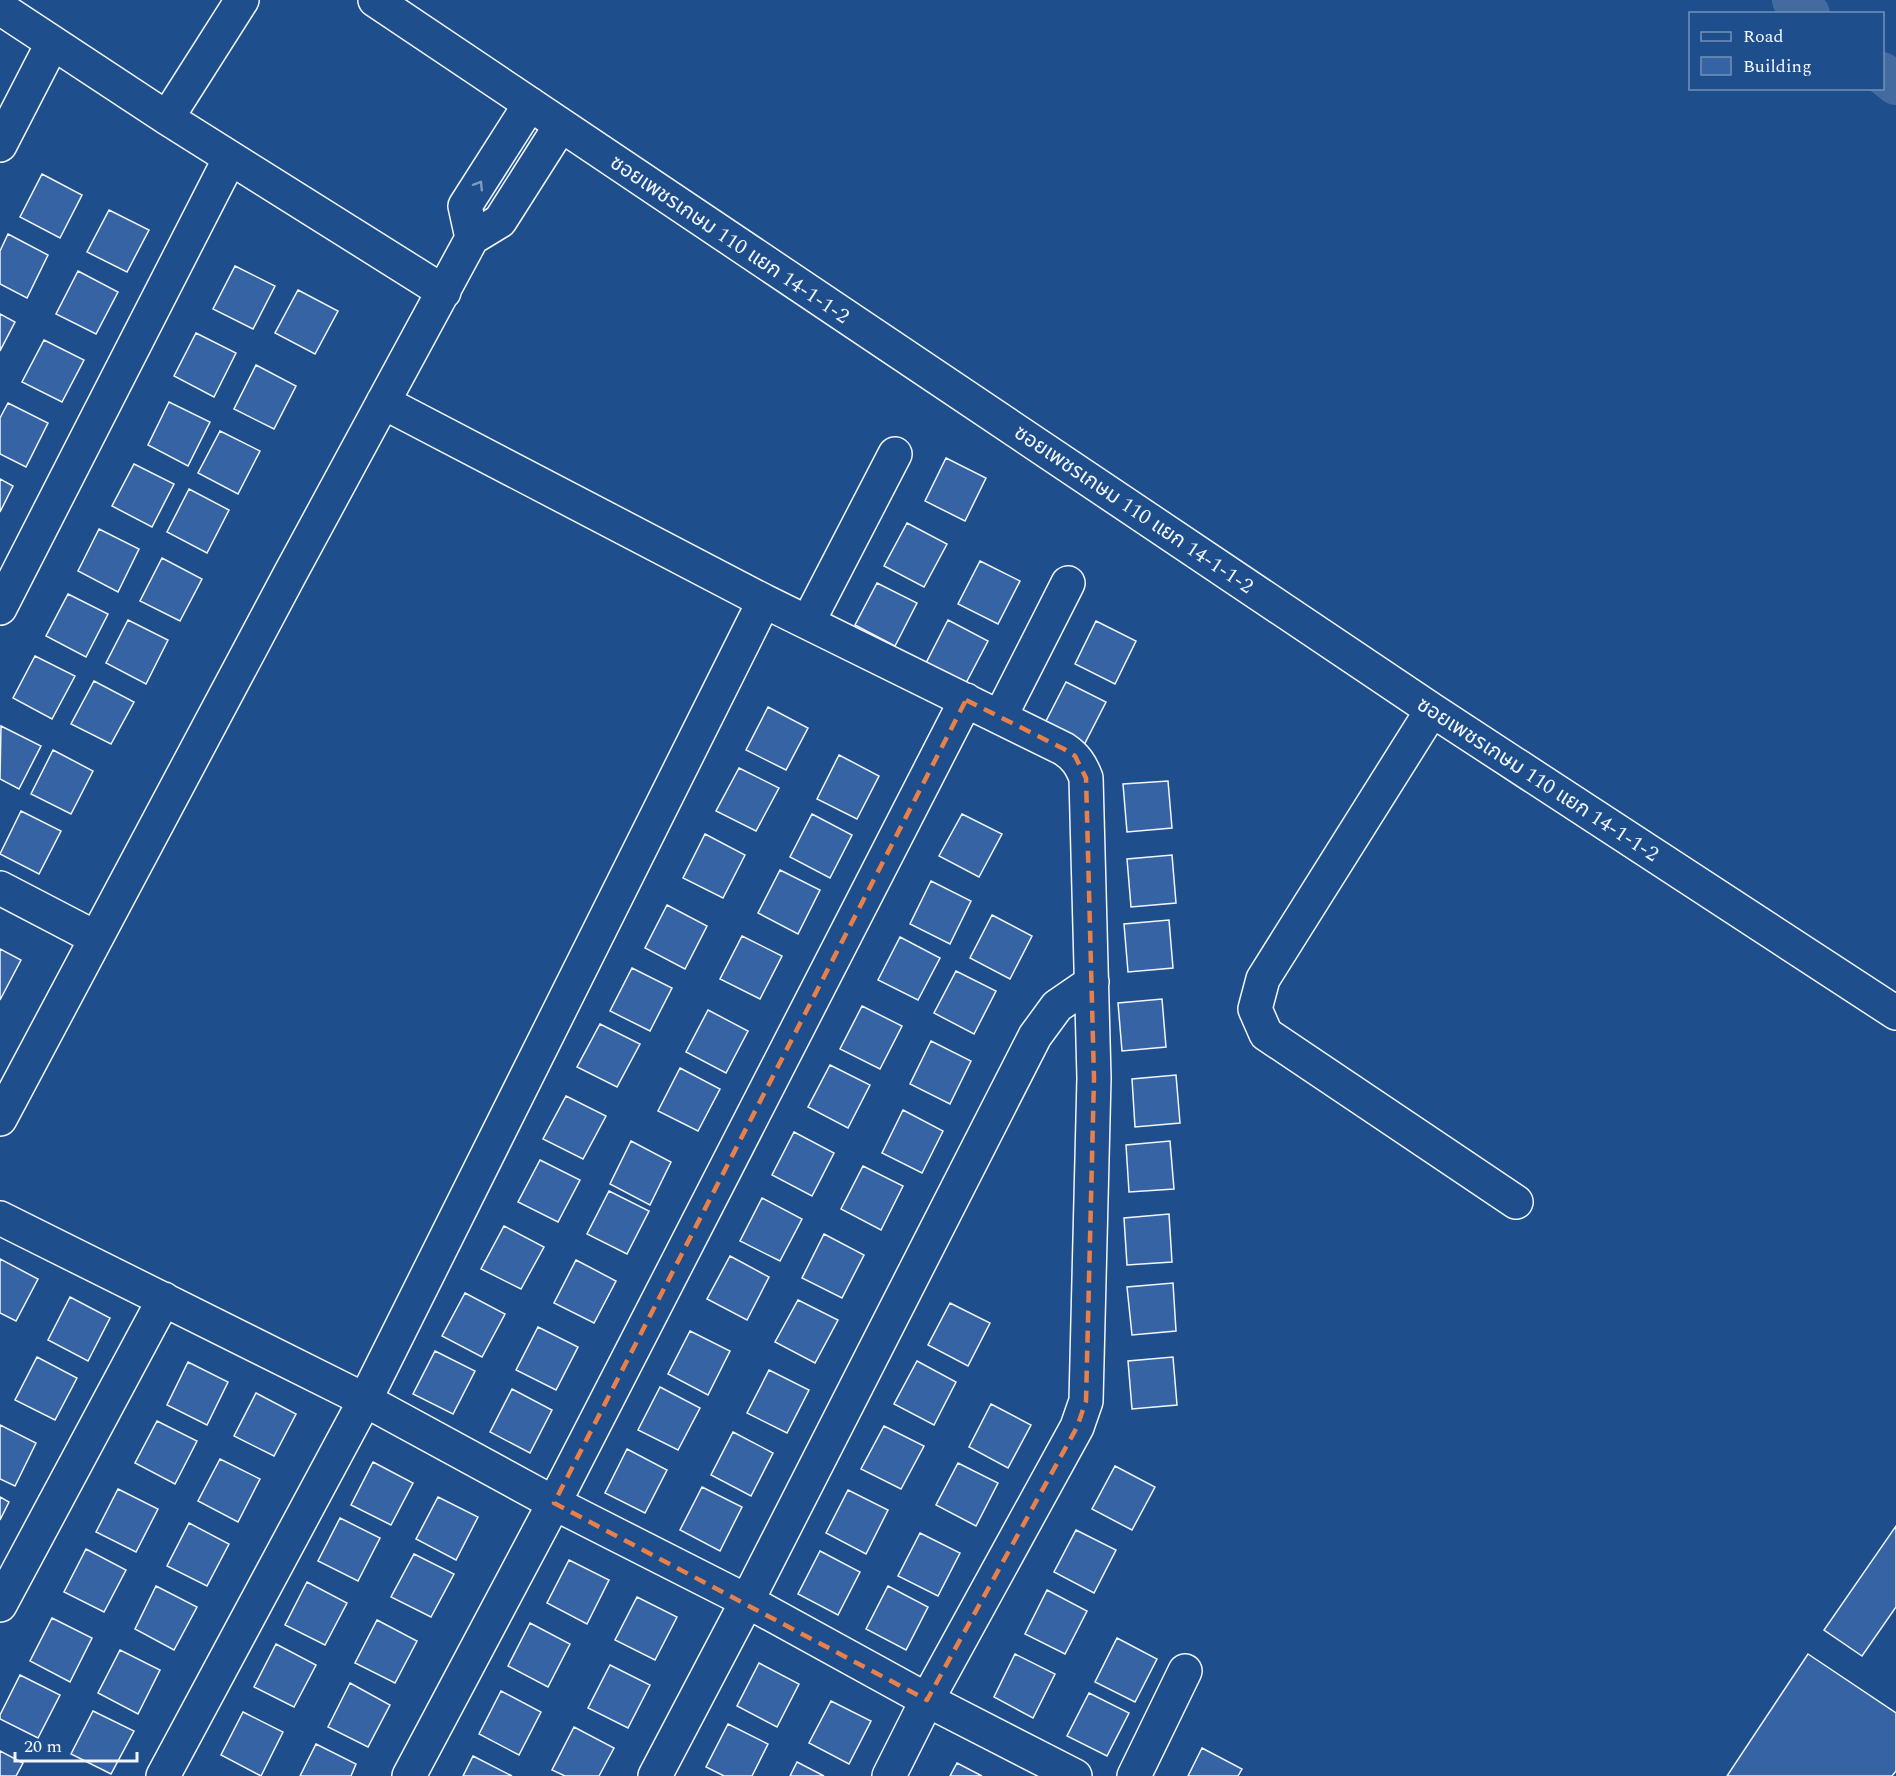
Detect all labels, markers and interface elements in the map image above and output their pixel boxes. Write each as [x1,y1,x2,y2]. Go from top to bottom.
legend [1689,12,1884,90]
text: Road [1743,23,1784,50]
text: Building [1743,53,1812,80]
street label: ซอยเพชรเกษม 110 แยก 14-1-1-2 [603,147,856,332]
one-way arrow [471,180,482,191]
street label: ซอยเพชรเกษม 110 แยก 14-1-1-2 [1007,417,1260,602]
street label: ซอยเพชรเกษม 110 แยก 14-1-1-2 [1410,689,1665,870]
scale bar [15,1725,136,1763]
text: 20 m [24,1733,62,1760]

